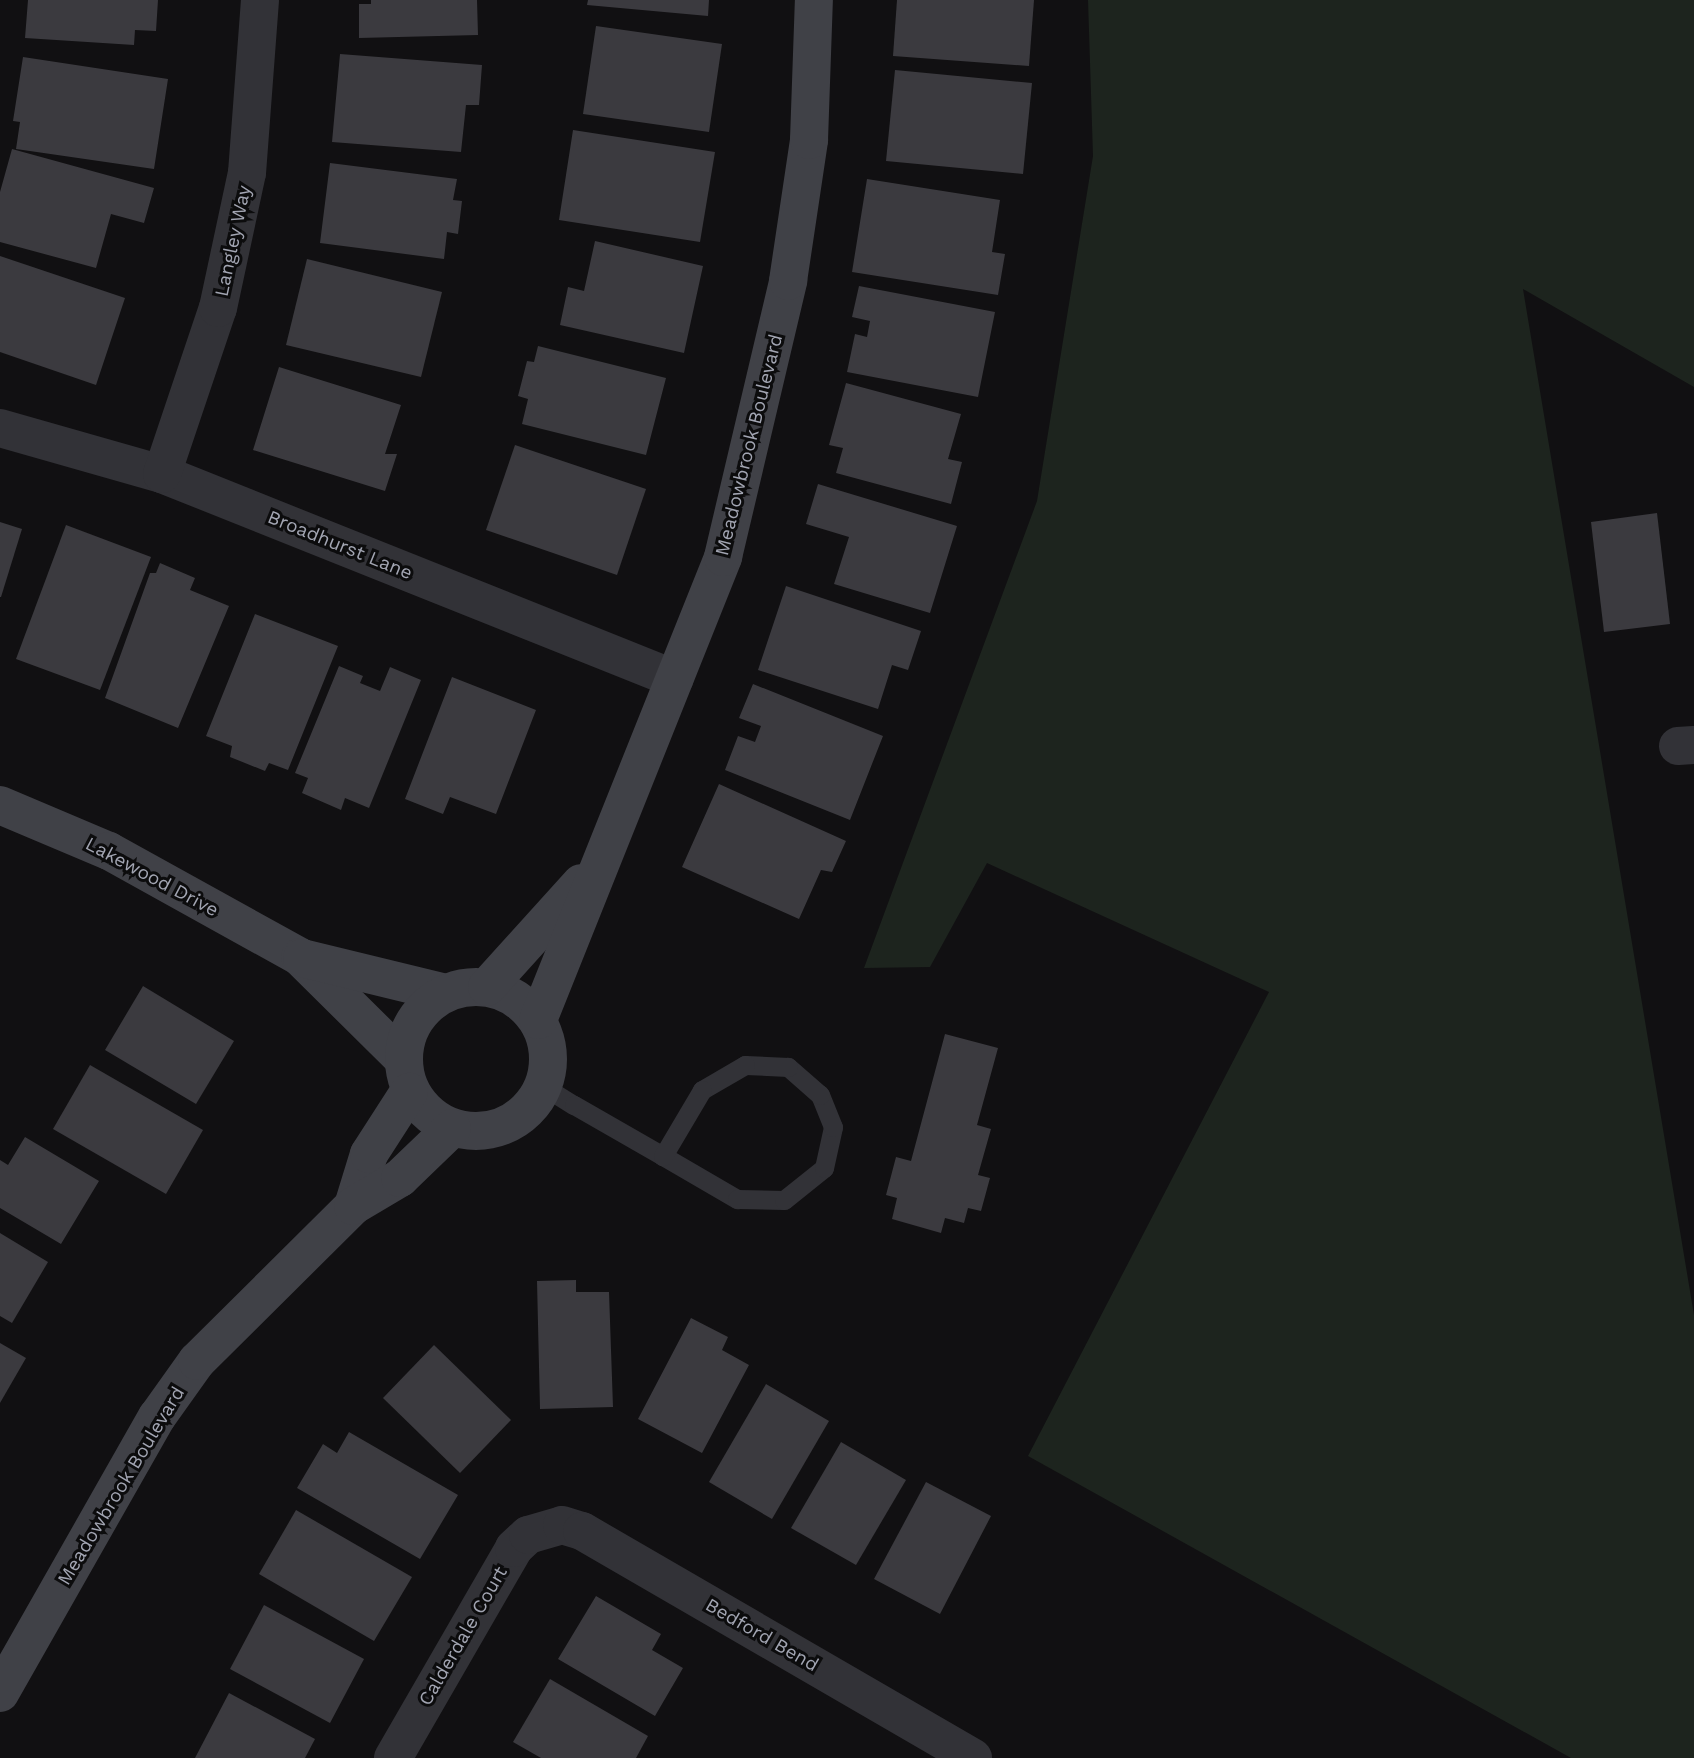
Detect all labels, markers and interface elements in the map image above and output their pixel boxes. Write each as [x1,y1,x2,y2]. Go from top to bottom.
street label: Langley Way [210,183,256,299]
street label: Meadowbrook Boulevard [710,332,788,558]
street label: Broadhurst Lane [264,506,416,584]
street label: Lakewood Drive [82,832,222,922]
street label: Meadowbrook Boulevard [53,1382,189,1590]
street label: Calderdale Court [414,1562,512,1710]
street label: Bedford Bend [701,1593,823,1677]

